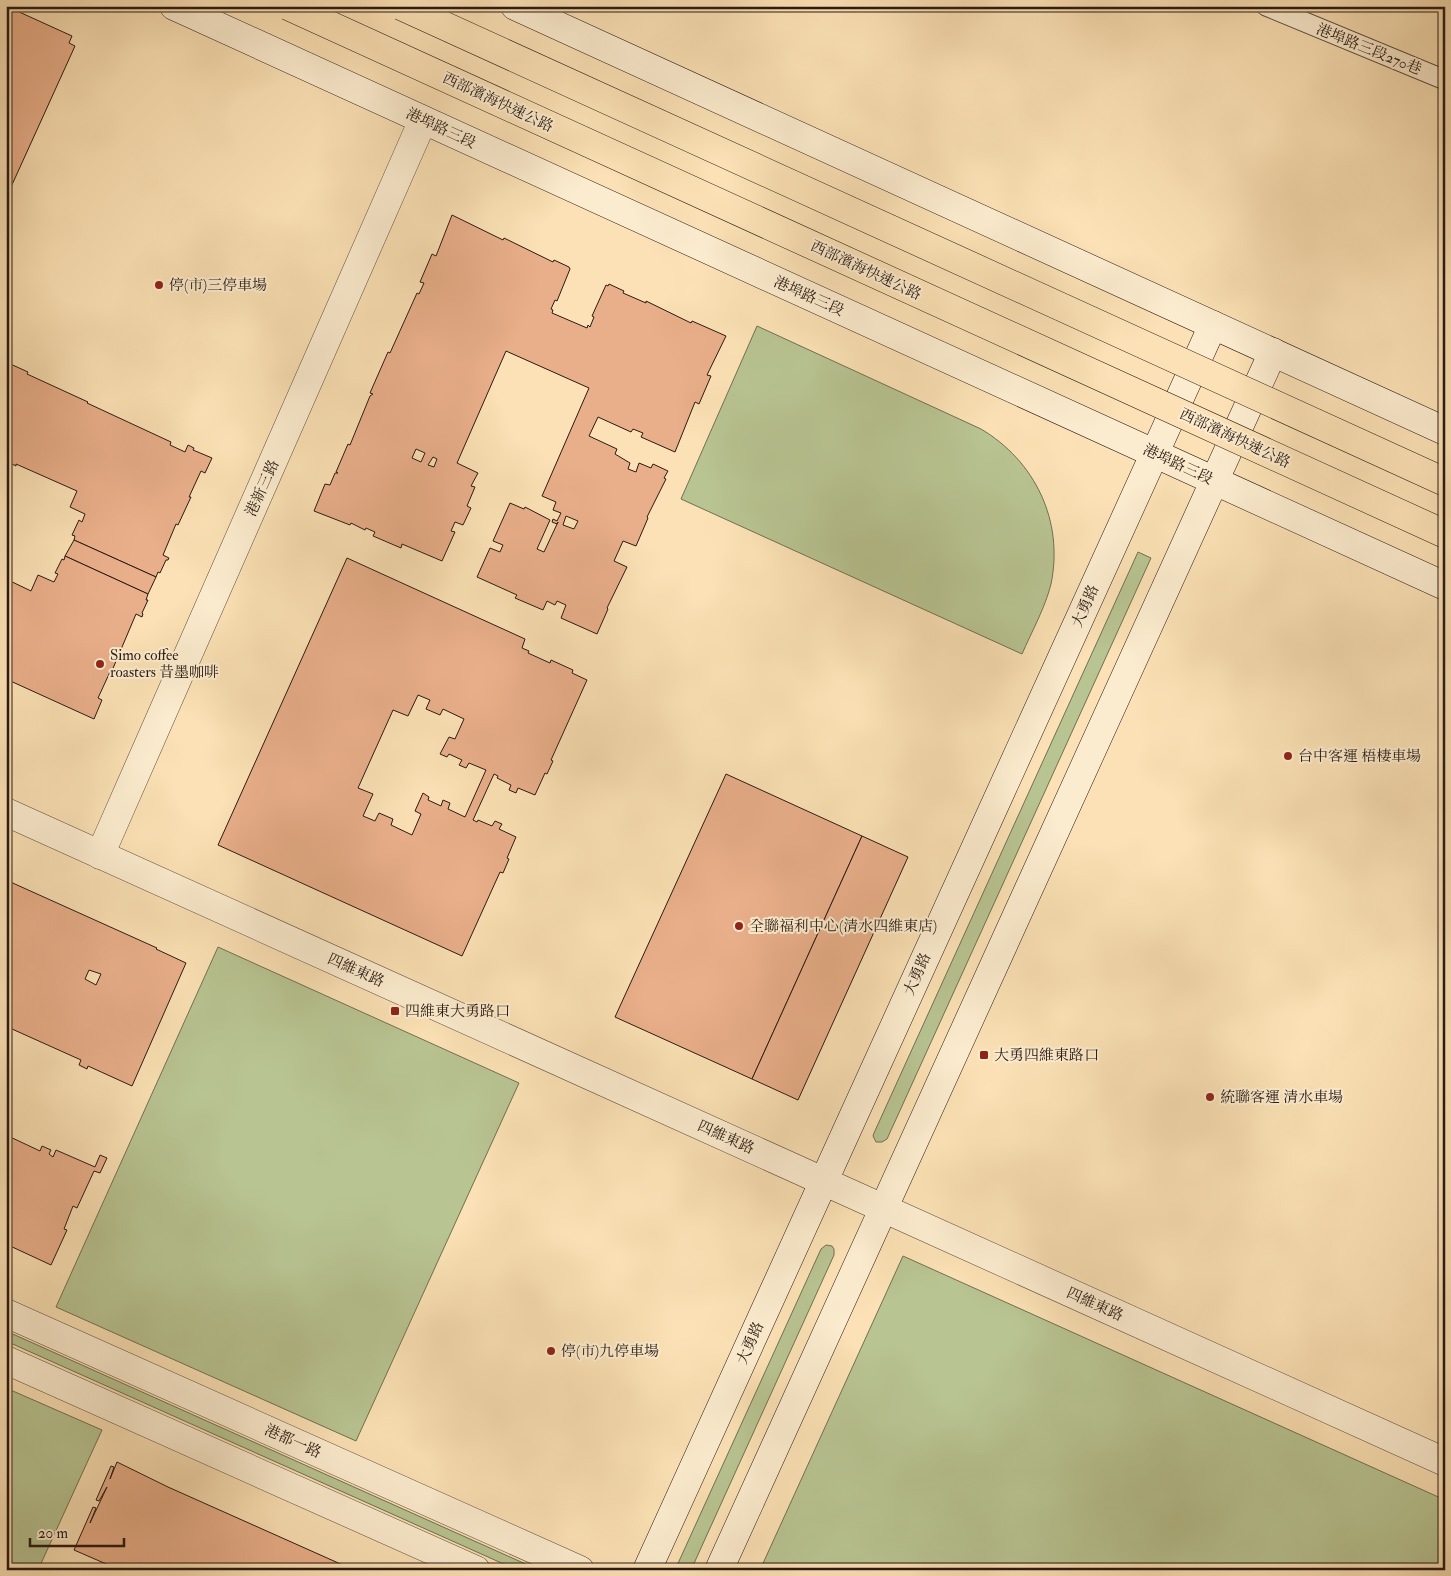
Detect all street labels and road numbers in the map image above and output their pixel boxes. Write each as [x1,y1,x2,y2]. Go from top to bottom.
street label: 港埠路三段270巷 [1313,20,1424,79]
street label: 西部濱海快速公路 [439,68,556,136]
street label: 港埠路三段 [403,104,479,153]
street label: 西部濱海快速公路 [807,236,924,304]
street label: 港埠路三段 [771,273,847,320]
street label: 西部濱海快速公路 [1176,404,1293,472]
street label: 港埠路三段 [1140,440,1216,489]
street label: 港新三路 [242,457,283,519]
street label: 大勇路 [1068,582,1103,631]
street label: 四維東路 [325,950,387,991]
street label: 大勇路 [900,950,935,999]
street label: 四維東路 [695,1117,757,1158]
street label: 四維東路 [1064,1284,1126,1325]
street label: 大勇路 [733,1319,768,1368]
street label: 港都一路 [262,1421,324,1462]

